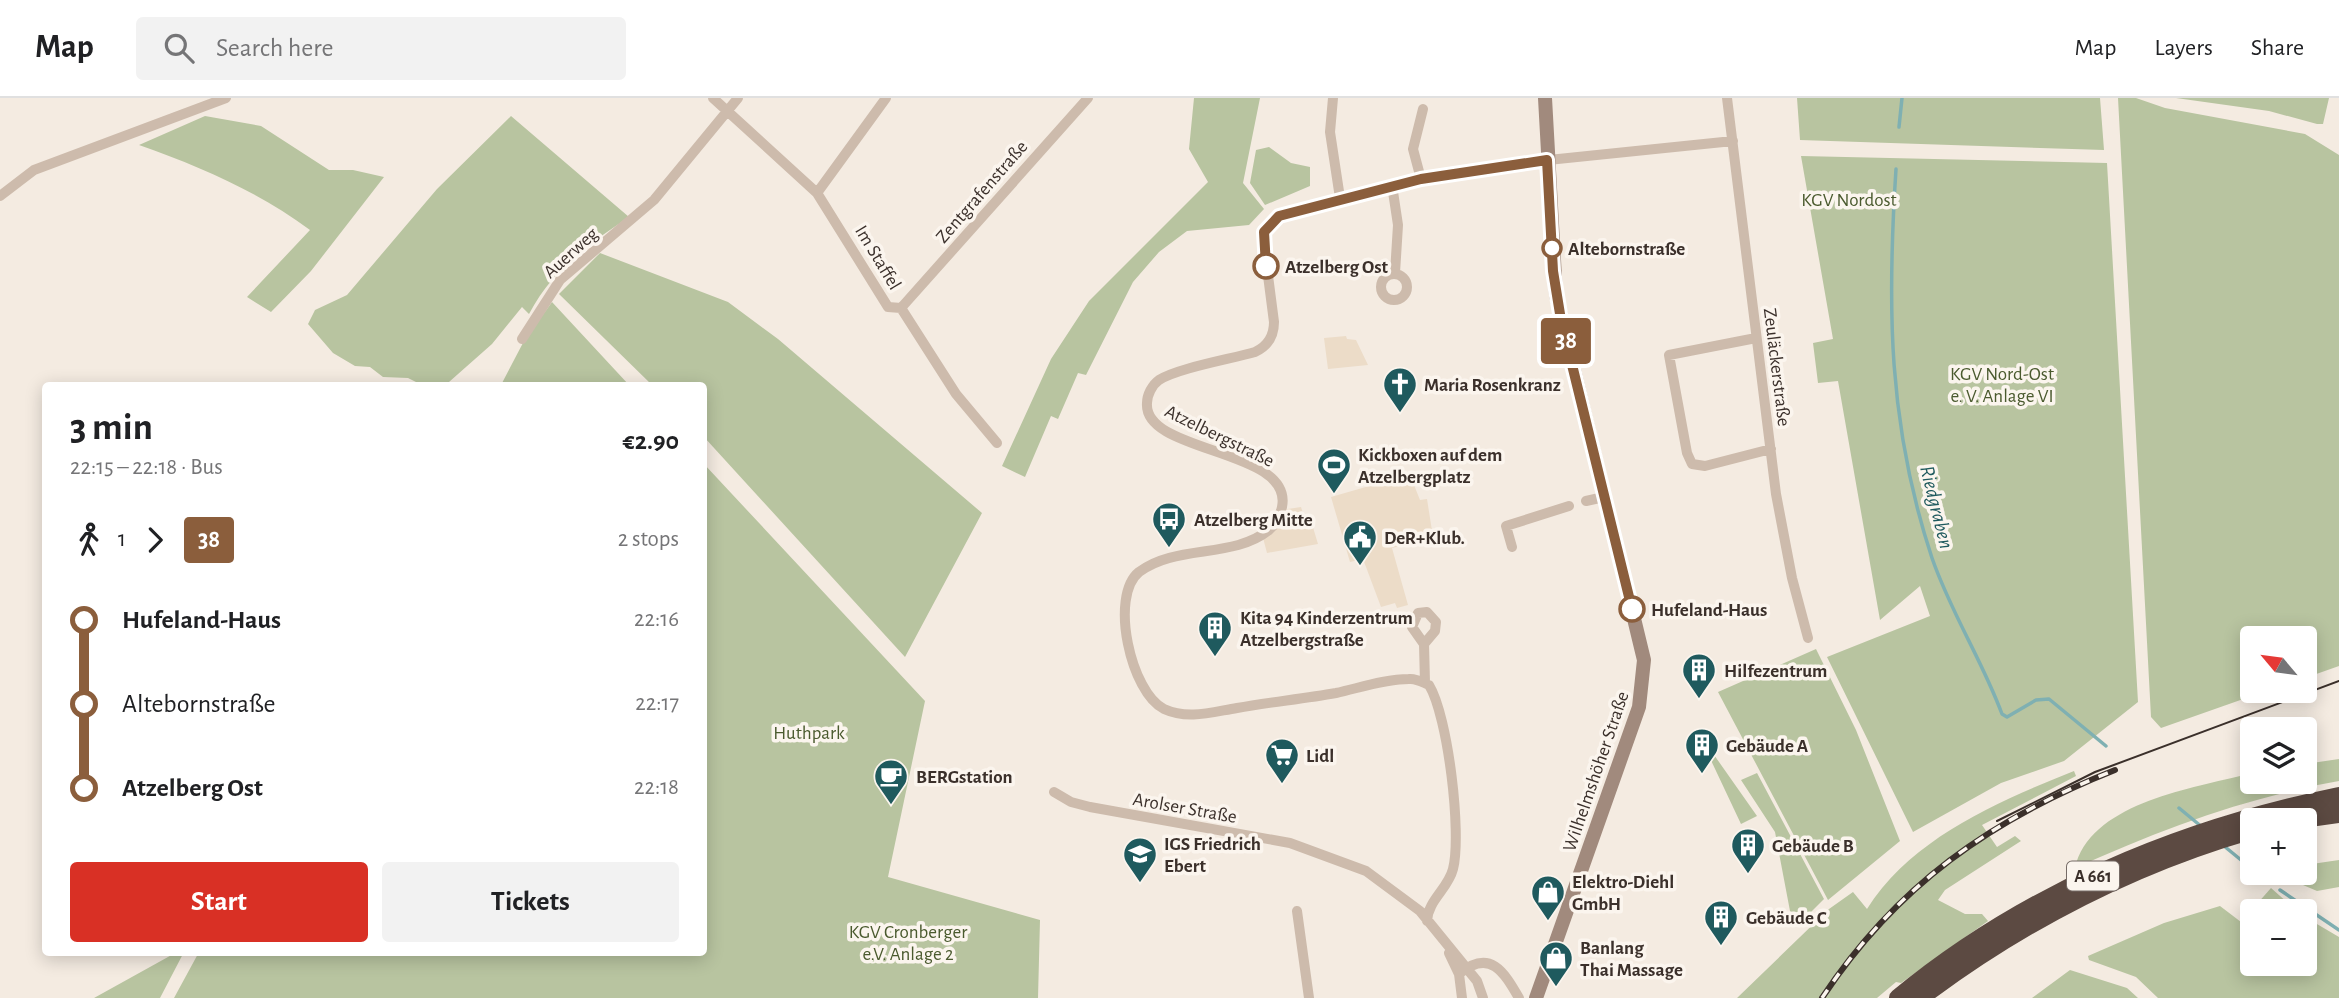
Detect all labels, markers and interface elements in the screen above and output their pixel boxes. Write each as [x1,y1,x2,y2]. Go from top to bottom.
search box [136,17,626,80]
icon: search [160,29,198,67]
text: Map [35,31,94,64]
text: Search here [216,35,334,61]
text: Map [2074,36,2116,60]
text: Layers [2154,36,2213,60]
text: Share [2251,36,2304,60]
street label: Zentgrafenstraße [933,137,1031,247]
park label: KGV Nordost [1801,191,1897,210]
street label: Im Staffel [851,222,904,293]
street label: Auerweg [540,224,602,282]
marker: Altebornstraße [1542,238,1562,258]
place label: Altebornstraße [1568,240,1685,259]
marker: Atzelberg Ost [1253,253,1279,279]
place label: Atzelberg Ost [1285,258,1389,277]
street label: Zeuläckerstraße [1760,307,1793,427]
line badge: 38 [1534,318,1598,364]
text: 38 [1555,329,1577,353]
church icon: Maria Rosenkranz [1381,365,1419,414]
park label: KGV Nord-Ost e. V. Anlage VI [1950,365,2054,406]
place label: Maria Rosenkranz [1424,376,1561,395]
street label: Atzelbergstraße [1162,402,1277,471]
text: 3 min [70,409,153,447]
text: €2.90 [623,428,679,454]
sports icon: Kickboxen auf dem Atzelbergplatz [1315,446,1353,495]
place label: Kickboxen auf dem Atzelbergplatz [1358,446,1502,487]
text: 22:15 – 22:18 · Bus [70,456,223,479]
water label: Riedgraben [1916,463,1957,551]
bus stop icon: Atzelberg Mitte [1150,500,1188,549]
place label: Atzelberg Mitte [1194,511,1313,530]
public building icon: DeR+Klub. [1341,518,1379,567]
icon: walk [70,521,108,559]
icon: forward [136,521,174,559]
text: 1 [118,528,126,551]
text: 38 [198,528,220,552]
text: 2 stops [618,528,679,551]
place label: DeR+Klub. [1384,529,1465,548]
marker: Hufeland-Haus [1619,596,1645,622]
place label: Hufeland-Haus [1651,601,1767,620]
text: Hufeland-Haus [122,607,281,633]
text: 22:16 [634,608,679,631]
building icon: Kita 94 Kinderzentrum Atzelbergstraße [1196,609,1234,658]
place label: Kita 94 Kinderzentrum Atzelbergstraße [1240,609,1413,650]
north arrow [2240,626,2317,704]
map controls [2240,626,2317,976]
building icon: Hilfezentrum [1680,651,1718,700]
place label: Hilfezentrum [1724,662,1827,681]
street label: Wilhelmshöher Straße [1560,689,1633,854]
text: Altebornstraße [122,691,276,717]
text: 22:17 [635,692,679,715]
button: layers [2240,717,2317,794]
park label: Huthpark [773,724,845,743]
building icon: Gebäude A [1683,726,1721,775]
supermarket icon: Lidl [1263,736,1301,785]
place label: Gebäude A [1726,737,1809,756]
place label: Lidl [1306,747,1334,766]
cafe icon: BERGstation [872,757,910,806]
place label: BERGstation [916,768,1013,787]
text: Atzelberg Ost [122,775,263,801]
text: 22:18 [634,776,679,799]
street label: Arolser Straße [1131,790,1238,827]
button: + [2240,808,2317,885]
building icon: Gebäude B [1729,826,1767,875]
school or university icon: IGS Friedrich Ebert [1121,835,1159,884]
place label: IGS Friedrich Ebert [1164,835,1261,876]
place label: Gebäude B [1772,837,1854,856]
button: Start [70,862,368,942]
button: Tickets [382,862,679,942]
road number: A 661 [2067,862,2119,890]
shop icon: Elektro-Diehl GmbH [1529,873,1567,922]
place label: Elektro-Diehl GmbH [1572,873,1674,914]
building icon: Gebäude C [1702,898,1740,947]
button: − [2240,899,2317,976]
place label: Gebäude C [1746,909,1827,928]
park label: KGV Cronberger e.V. Anlage 2 [849,923,967,964]
shop icon: Banlang Thai Massage [1537,939,1575,988]
place label: Banlang Thai Massage [1580,939,1683,980]

